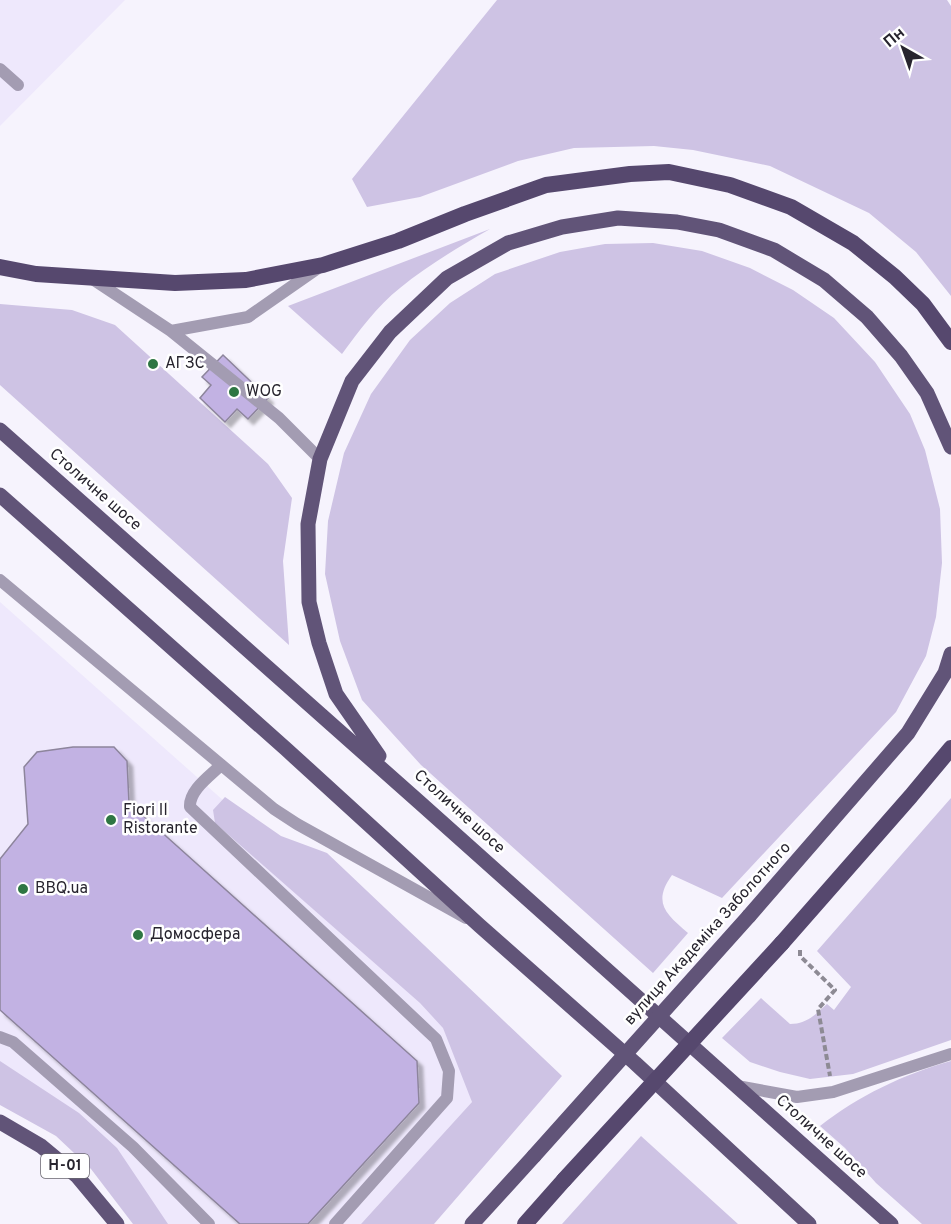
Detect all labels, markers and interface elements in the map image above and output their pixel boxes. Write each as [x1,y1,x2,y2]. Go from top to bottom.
north arrow [873,18,933,78]
text: Пн [880,23,909,53]
place label: АГЗС [165,354,205,374]
marker: АГЗС [146,357,160,371]
place label: WOG [246,382,282,402]
marker: WOG [227,385,241,399]
street label: Столичне шосе [45,444,145,536]
street label: Столичне шосе [409,766,509,858]
place label: Fiori Il Ristorante [123,801,198,839]
marker: Fiori Il Ristorante [104,813,118,827]
street label: вулиця Академіка Заболотного [620,838,796,1030]
place label: BBQ.ua [35,879,88,899]
marker: BBQ.ua [16,882,30,896]
place label: Домосфера [150,925,240,945]
marker: Домосфера [131,928,145,942]
street label: Столичне шосе [771,1091,871,1183]
road number: Н-01 [41,1154,89,1178]

